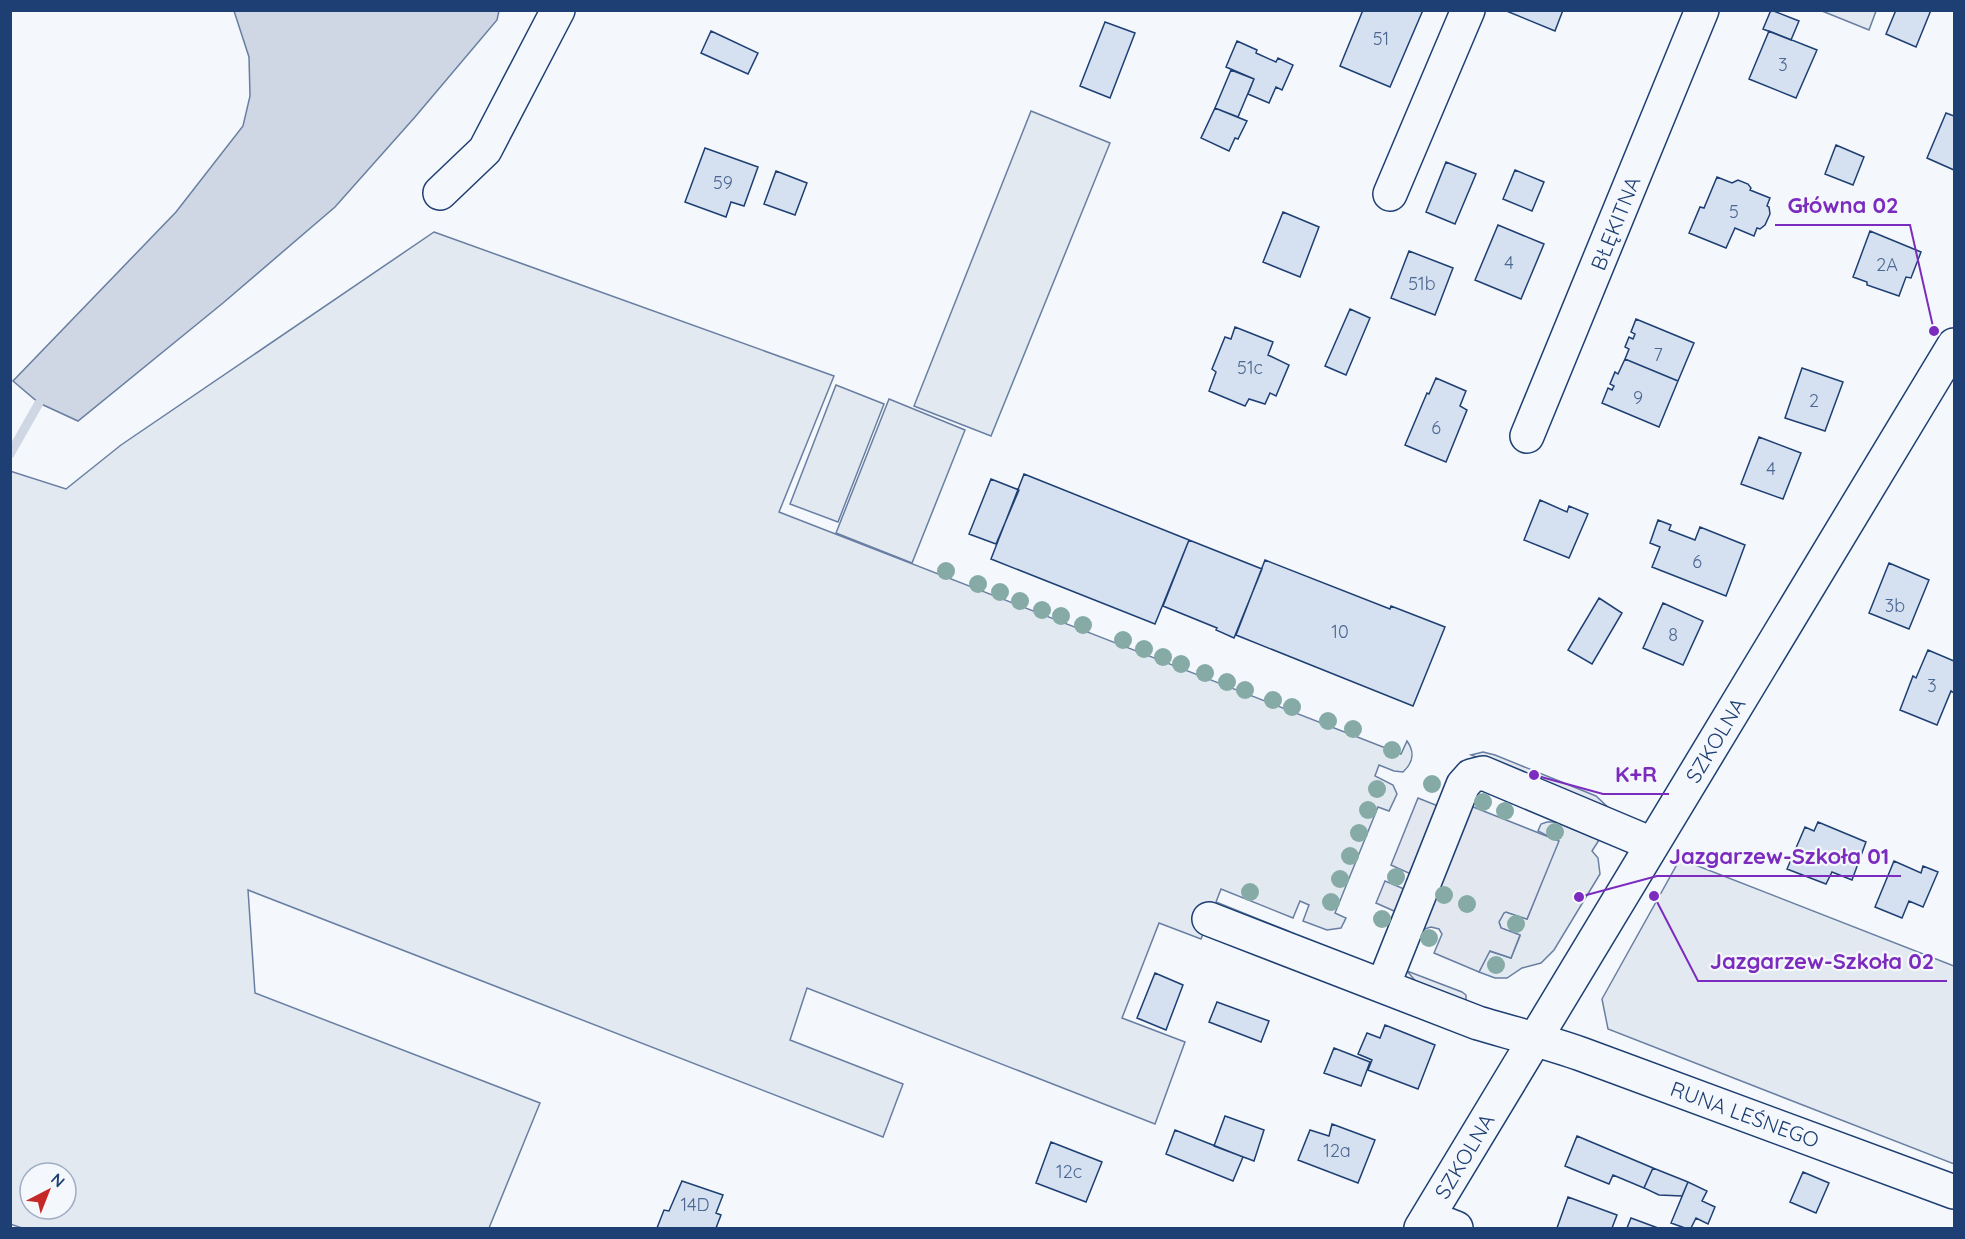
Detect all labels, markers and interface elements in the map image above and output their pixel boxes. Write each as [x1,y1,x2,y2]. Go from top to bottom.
house number: 51 [1373,27,1389,50]
house number: 3 [1778,53,1788,76]
house number: 59 [713,171,733,194]
street label: BŁĘKITNA [1584,172,1646,274]
callout: Główna 02 [1775,185,1910,225]
text: Główna 02 [1788,191,1899,219]
house number: 5 [1729,200,1739,223]
house number: 4 [1504,251,1514,274]
house number: 2A [1876,253,1898,276]
house number: 51b [1408,272,1436,295]
house number: 7 [1653,343,1663,366]
house number: 51c [1237,356,1263,379]
house number: 9 [1633,386,1643,409]
house number: 2 [1809,389,1819,412]
house number: 6 [1431,416,1441,439]
house number: 4 [1766,457,1776,480]
house number: 6 [1692,550,1702,573]
house number: 3b [1885,594,1905,617]
house number: 10 [1331,620,1349,643]
house number: 8 [1668,623,1678,646]
house number: 3 [1927,674,1937,697]
street label: SZKOLNA [1679,693,1751,787]
callout: K+R [1603,754,1669,794]
text: K+R [1615,760,1657,788]
callout: Jazgarzew-Szkoła 01 [1657,836,1901,876]
text: Jazgarzew-Szkoła 01 [1669,842,1889,870]
callout: Jazgarzew-Szkoła 02 [1698,941,1947,981]
text: Jazgarzew-Szkoła 02 [1710,947,1934,975]
street label: RUNA LEŚNEGO [1667,1075,1823,1153]
street label: SZKOLNA [1428,1109,1500,1203]
house number: 12a [1323,1139,1351,1162]
house number: 12c [1056,1160,1082,1183]
north arrow [18,1161,78,1221]
text: N [47,1168,69,1191]
house number: 14D [681,1193,709,1216]

